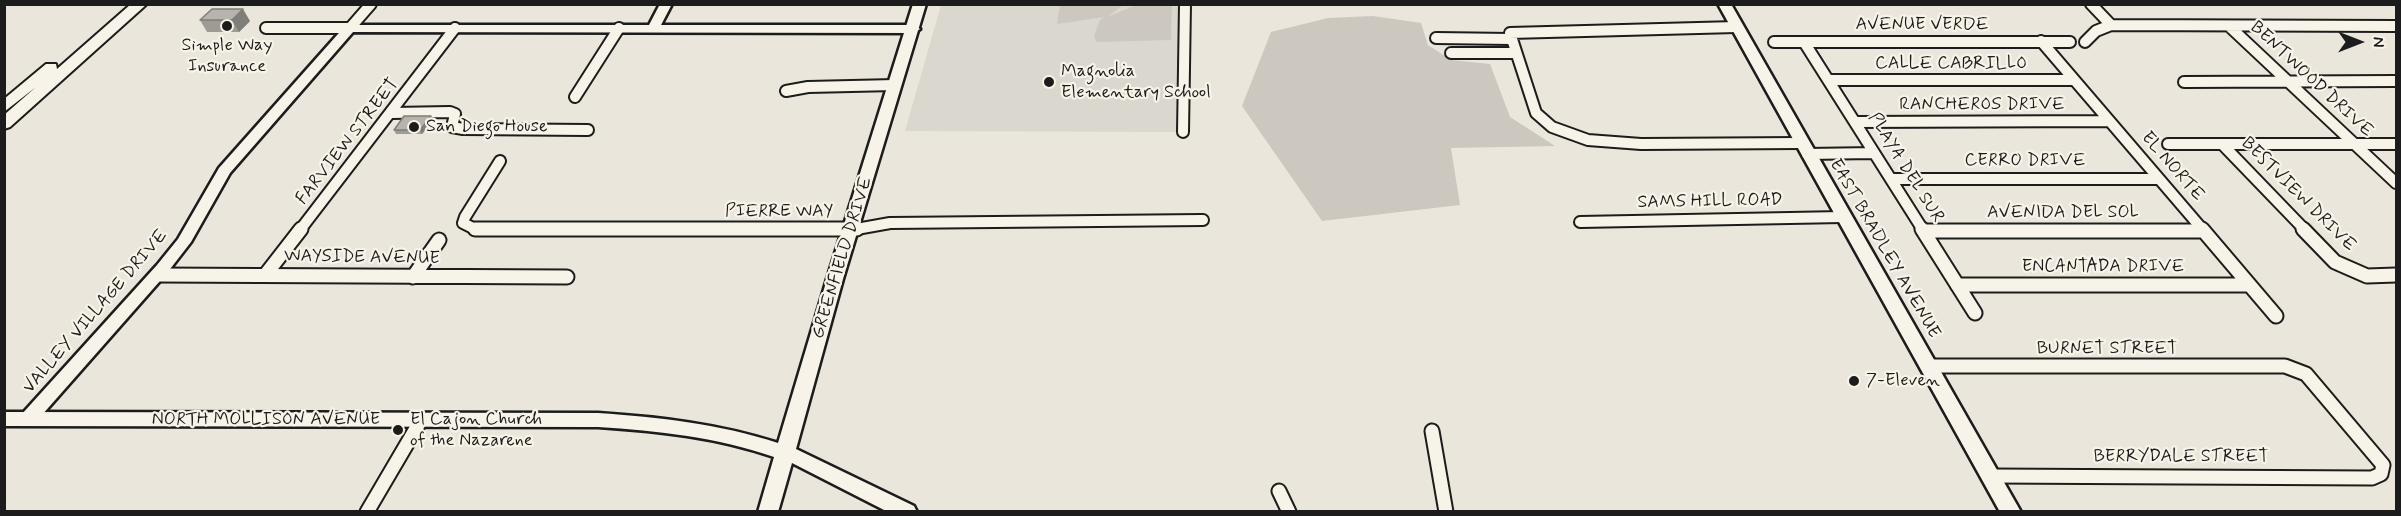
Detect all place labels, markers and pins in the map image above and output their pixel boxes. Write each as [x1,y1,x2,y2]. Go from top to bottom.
marker: Simple Way Insurance [220,19,234,33]
place label: Simple Way Insurance [182,35,272,78]
place label: Magnolia Elementary School [1061,61,1211,104]
marker: Magnolia Elementary School [1042,75,1056,89]
place label: San Diego House [426,116,547,138]
marker: San Diego House [407,120,421,134]
place label: 7-Eleven [1866,370,1940,392]
marker: 7-Eleven [1847,374,1861,388]
place label: El Cajon Church of the Nazarene [410,409,542,452]
marker: El Cajon Church of the Nazarene [391,423,405,437]

